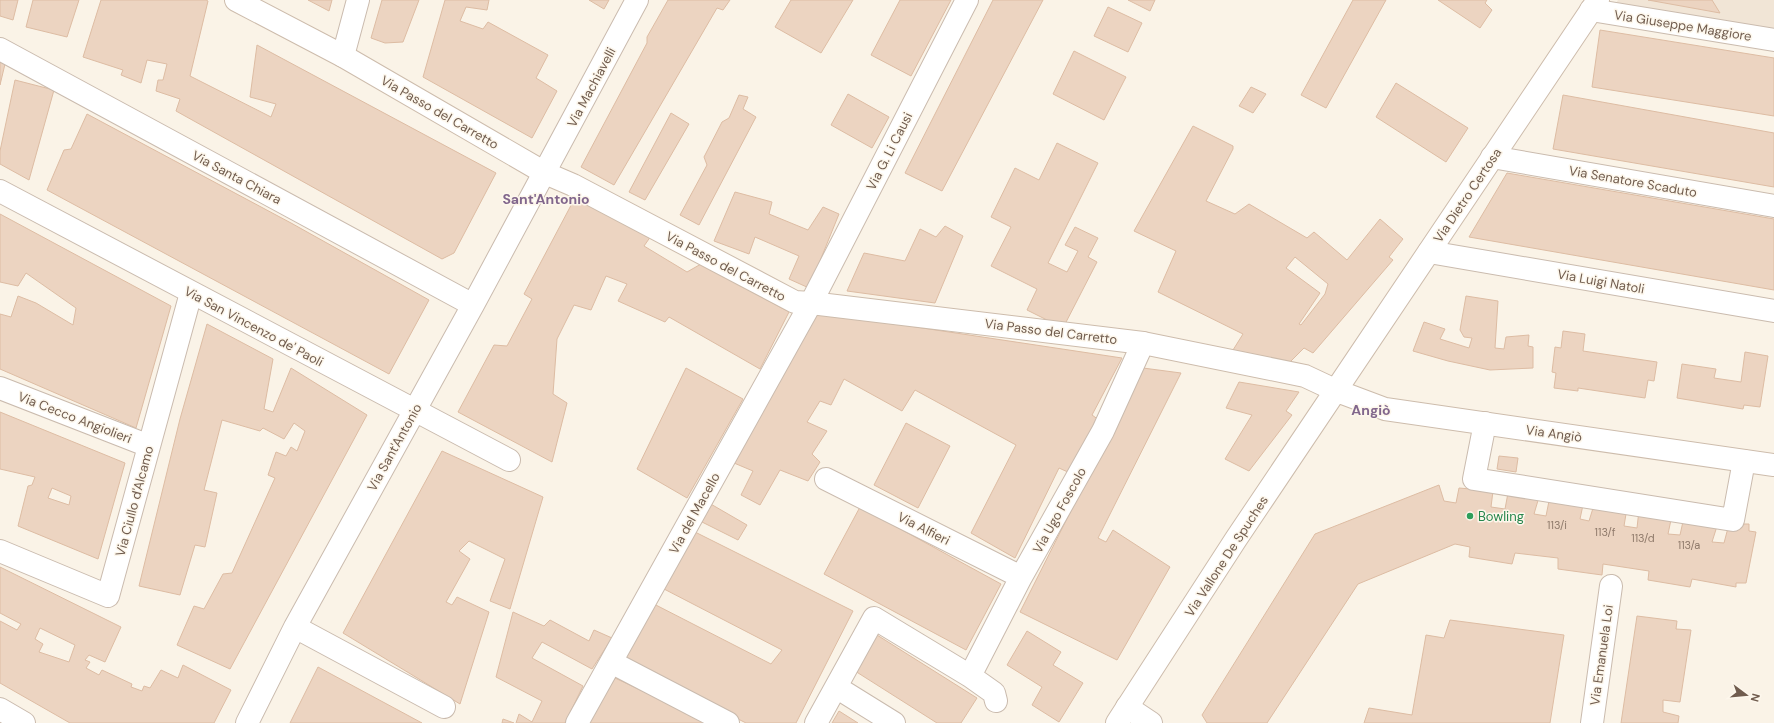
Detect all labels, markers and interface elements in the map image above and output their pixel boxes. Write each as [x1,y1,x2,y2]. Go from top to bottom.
street label: Via Giuseppe Maggiore [1613,6,1753,45]
street label: Via Machiavelli [563,44,620,130]
street label: Via Passo del Carretto [378,72,502,153]
street label: Via G. Li Causi [863,109,916,193]
street label: Via Dietro Certosa [1430,145,1505,246]
street label: Via Santa Chiara [189,147,284,208]
street label: Via Senatore Scaduto [1567,162,1699,201]
district label: Sant'Antonio [502,190,590,208]
street label: Via Passo del Carretto [663,228,789,305]
street label: Via Luigi Natoli [1556,265,1646,298]
street label: Via San Vincenzo de' Paoli [181,283,326,370]
street label: Via Passo del Carretto [984,315,1118,348]
street label: Via Cecco Angiolieri [15,388,134,447]
street label: Via Sant'Antonio [363,400,426,494]
district label: Angiò [1351,401,1391,419]
street label: Via Angiò [1525,421,1583,446]
street label: Via Ciullo d'Alcamo [112,444,158,558]
street label: Via Ugo Foscolo [1029,464,1090,556]
street label: Via del Macello [665,469,724,557]
street label: Via Vallone De Spuches [1181,493,1272,620]
street label: Via Alfieri [895,508,953,549]
place label: Bowling [1478,508,1524,525]
marker: Bowling [1465,511,1475,521]
house number: 113/i [1547,518,1567,532]
house number: 113/f [1595,525,1616,539]
house number: 113/d [1631,531,1655,545]
house number: 113/a [1678,538,1700,552]
street label: Via Emanuela Loi [1586,604,1617,707]
north arrow [1726,675,1766,715]
text: N [1748,692,1763,704]

